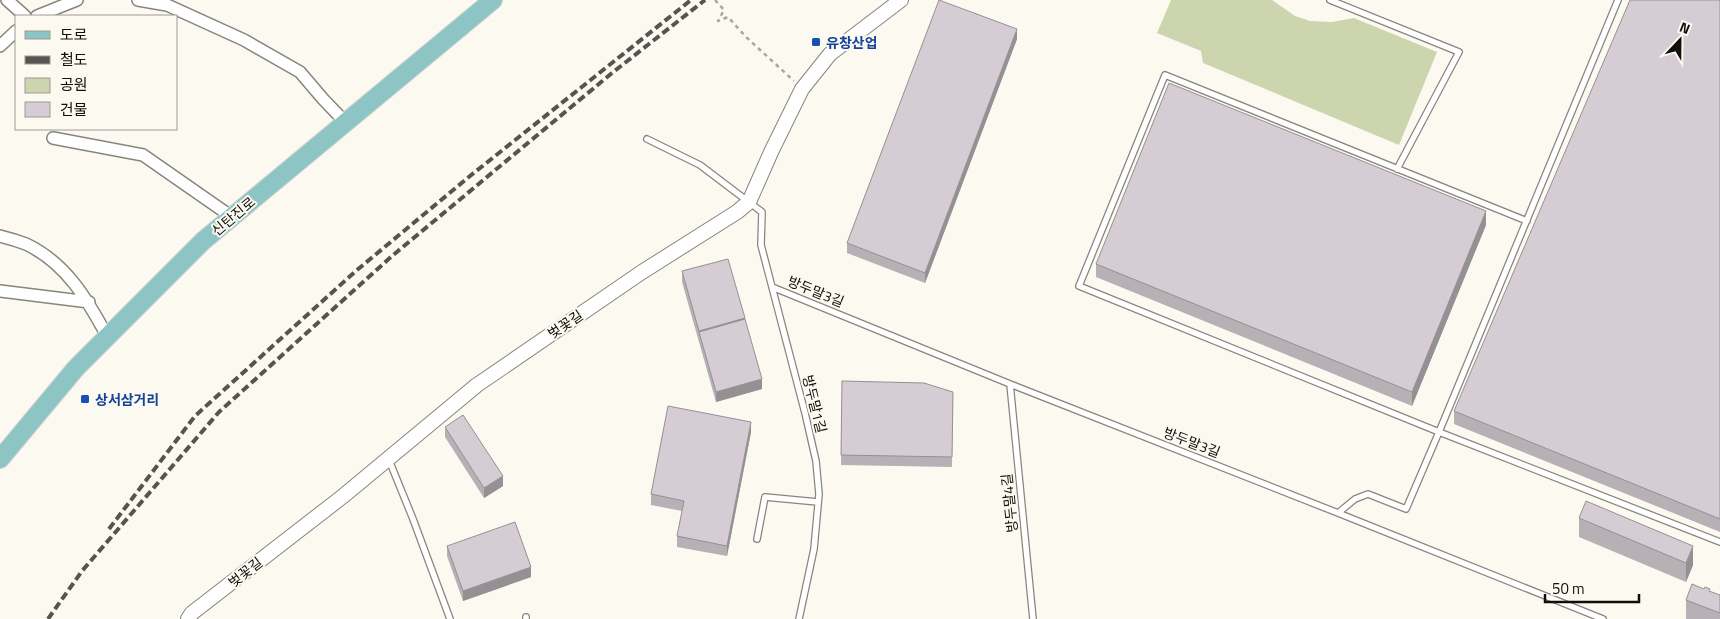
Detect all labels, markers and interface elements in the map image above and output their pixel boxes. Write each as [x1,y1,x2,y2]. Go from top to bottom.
legend [15,15,178,130]
north arrow [1655,15,1705,65]
text: N [1677,16,1693,39]
text: 도로 [60,23,88,46]
place label: 유창산업 [826,32,878,53]
marker: 유창산업 [810,36,822,48]
text: 철도 [60,48,88,71]
text: 공원 [60,73,88,96]
text: 건물 [60,98,88,121]
street label: 신탄진로 [207,191,260,241]
street label: 방두말3길 [785,270,847,312]
street label: 벚꽃길 [543,304,587,344]
street label: 방두말1길 [798,373,832,435]
place label: 상서삼거리 [95,389,159,410]
marker: 상서삼거리 [79,393,91,405]
street label: 방두말3길 [1161,422,1223,462]
street label: 방두말4길 [995,472,1023,534]
street label: 벚꽃길 [223,552,267,592]
scale bar [1545,572,1639,604]
text: 50 m [1552,577,1585,600]

